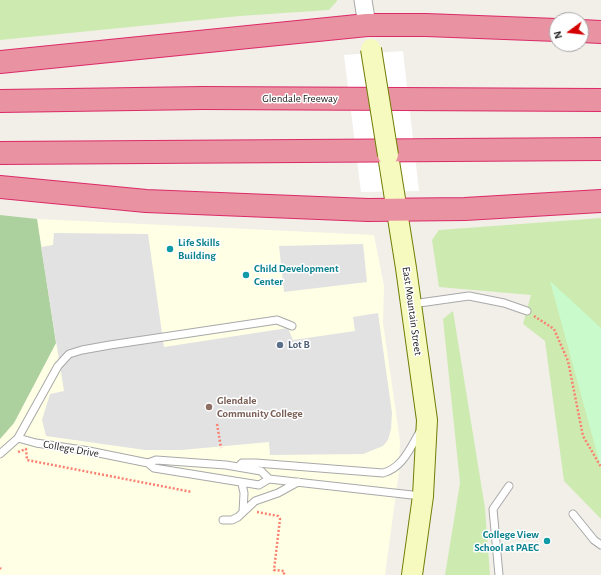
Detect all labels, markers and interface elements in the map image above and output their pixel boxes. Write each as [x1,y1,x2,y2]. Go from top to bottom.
north arrow [549,12,589,52]
text: N [552,30,564,40]
street label: Glendale Freeway [262,92,338,106]
place label: Life Skills Building [178,236,220,262]
marker: Life Skills Building [165,244,175,254]
place label: Child Development Center [254,262,339,288]
street label: East Mountain Street [399,266,425,356]
marker: Child Development Center [241,270,251,280]
place label: Lot B [288,338,310,352]
marker: Lot B [275,340,285,350]
place label: Glendale Community College [217,394,303,420]
marker: Glendale Community College [204,402,214,412]
street label: College Drive [42,438,100,460]
place label: College View School at PAEC [474,528,539,554]
marker: College View School at PAEC [542,536,552,546]

